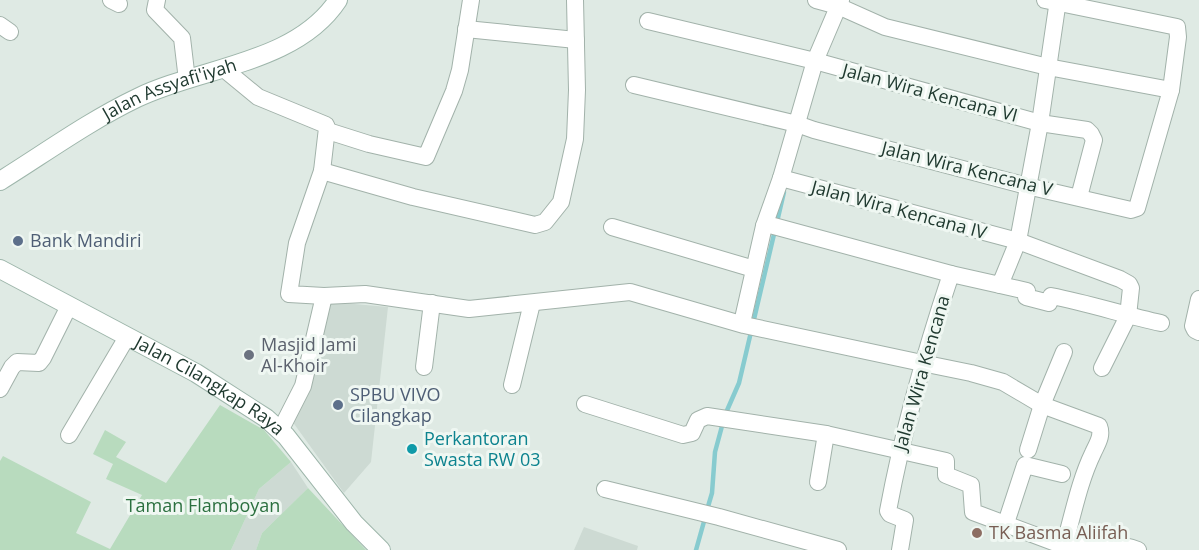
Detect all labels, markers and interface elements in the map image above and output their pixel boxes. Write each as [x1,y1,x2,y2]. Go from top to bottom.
street label: Jalan Assyafi'iyah [96,52,239,126]
street label: Jalan Wira Kencana VI [838,57,1021,127]
street label: Jalan Wira Kencana V [877,135,1056,201]
street label: Jalan Wira Kencana IV [807,174,990,244]
place label: Bank Mandiri [30,228,142,252]
marker: Bank Mandiri [11,234,25,248]
street label: Jalan Wira Kencana [887,292,955,455]
street label: Jalan Cilangkap Raya [129,329,290,440]
place label: Masjid Jami Al-Khoir [261,332,357,377]
marker: Masjid Jami Al-Khoir [242,348,256,362]
place label: SPBU VIVO Cilangkap [350,382,441,427]
marker: SPBU VIVO Cilangkap [331,398,345,412]
place label: Perkantoran Swasta RW 03 [424,426,540,471]
marker: Perkantoran Swasta RW 03 [405,442,419,456]
park label: Taman Flamboyan [126,493,280,517]
place label: TK Basma Aliifah [989,520,1128,544]
marker: TK Basma Aliifah [970,526,984,540]

